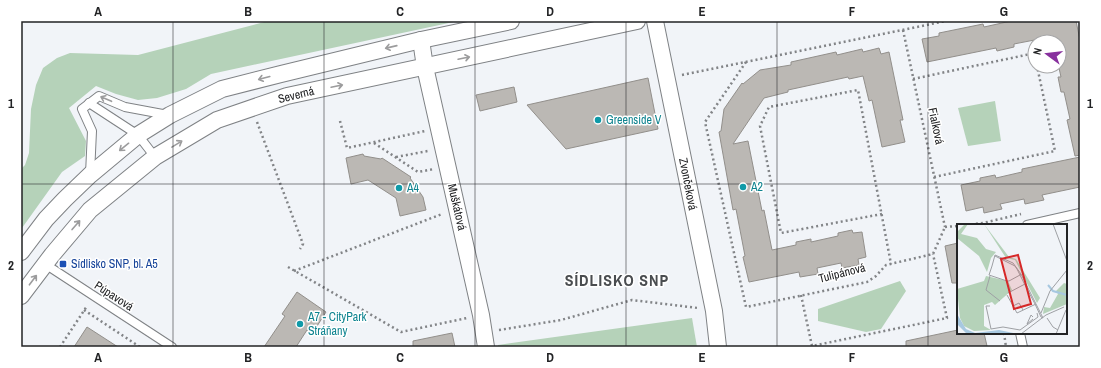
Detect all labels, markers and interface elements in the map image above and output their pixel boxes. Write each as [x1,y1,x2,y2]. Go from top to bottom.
text: A [94,3,102,20]
text: B [244,3,252,20]
text: C [396,3,404,20]
text: D [546,3,554,20]
text: E [698,3,706,20]
text: F [849,3,856,20]
text: G [1000,3,1008,20]
north arrow [1027,34,1067,74]
one-way arrow [385,44,398,52]
text: N [1030,46,1045,56]
one-way arrow [458,54,471,62]
one-way arrow [258,75,271,82]
one-way arrow [331,81,344,89]
street label: Severná [276,83,316,107]
one-way arrow [100,94,112,102]
text: 1 [8,95,14,112]
text: 1 [1087,95,1093,112]
street label: Fialková [924,106,948,146]
place label: Greenside V [606,112,662,128]
marker: Greenside V [593,115,603,125]
one-way arrow [171,139,183,147]
one-way arrow [119,142,129,151]
street label: Zvončeková [675,156,701,212]
place label: A2 [750,179,763,195]
place label: A4 [406,180,420,196]
street label: Muškátová [444,182,470,232]
marker: A2 [738,182,748,192]
marker: A4 [394,183,404,193]
one-way arrow [72,220,81,230]
inset map [957,224,1067,334]
place label: Sídlisko SNP, bl. A5 [71,256,158,272]
text: 2 [8,257,14,274]
text: 2 [1087,257,1093,274]
marker: Sídlisko SNP, bl. A5 [58,259,68,269]
street label: Tulipánová [817,259,868,287]
district label: SÍDLISKO SNP [565,269,669,291]
one-way arrow [29,275,37,286]
street label: Púpavová [91,277,137,315]
place label: A7 - CityPark Stráňany [307,309,367,339]
marker: A7 - CityPark Stráňany [295,319,305,329]
text: A [94,349,102,366]
text: B [244,349,252,366]
text: C [396,349,404,366]
text: D [546,349,554,366]
text: E [698,349,706,366]
text: F [849,349,856,366]
text: G [1000,349,1008,366]

